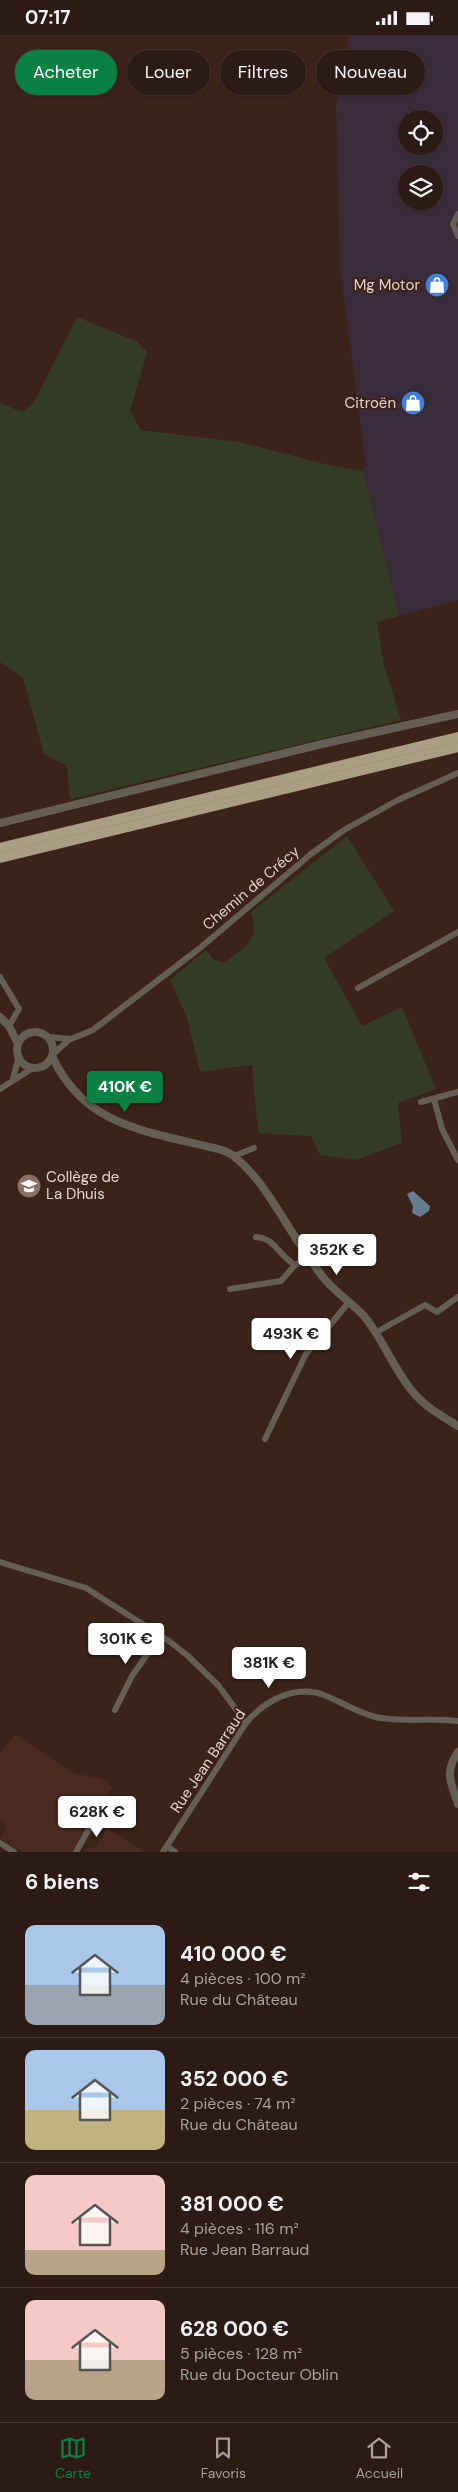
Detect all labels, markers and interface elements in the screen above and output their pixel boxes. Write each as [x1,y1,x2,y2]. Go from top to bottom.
text: 07:17 [25,5,70,30]
chip: Acheter [15,50,117,95]
chip: Louer [127,50,210,95]
chip: Filtres [220,50,306,95]
chip: Nouveau [316,50,425,95]
map controls [398,110,443,210]
button: locate [398,110,443,155]
button: layers [398,165,443,210]
shop icon: Mg Motor [424,272,450,298]
place label: Mg Motor [354,275,420,295]
shop icon: Citroën [400,390,426,416]
place label: Citroën [344,393,396,413]
street label: Chemin de Crécy [198,841,304,934]
pin: 410K € [84,1071,166,1113]
text: 410K € [98,1076,152,1097]
place label: Collège de La Dhuis [46,1167,119,1204]
school or university icon: Collège de La Dhuis [16,1173,42,1199]
pin: 352K € [296,1233,378,1276]
text: 352K € [309,1239,365,1260]
pin: 493K € [250,1317,332,1360]
text: 493K € [263,1323,319,1344]
pin: 301K € [85,1623,167,1665]
text: 301K € [99,1628,153,1649]
pin: 381K € [228,1647,310,1689]
text: 381K € [243,1652,295,1673]
street label: Rue Jean Barraud [166,1705,250,1817]
pin: 628K € [56,1795,138,1838]
text: 628K € [69,1801,125,1822]
text: 6 biens [25,1868,100,1896]
icon: filters [405,1868,433,1896]
text: 410 000 € [180,1940,287,1968]
icon: home [65,1945,125,2005]
text: 4 pièces · 100 m² [180,1968,306,1989]
text: Rue du Château [180,1989,298,2010]
text: 352 000 € [180,2065,289,2093]
icon: home [65,2070,125,2130]
text: 2 pièces · 74 m² [180,2093,295,2114]
text: Rue du Château [180,2114,298,2135]
text: 381 000 € [180,2190,284,2218]
icon: home [65,2195,125,2255]
text: 4 pièces · 116 m² [180,2218,299,2239]
text: Rue Jean Barraud [180,2239,309,2260]
text: 628 000 € [180,2315,289,2343]
icon: home [65,2320,125,2380]
text: 5 pièces · 128 m² [180,2343,302,2364]
text: Rue du Docteur Oblin [180,2364,338,2385]
tab: Carte [55,2434,91,2482]
tab: Favoris [201,2434,246,2482]
tab: Accueil [356,2434,403,2482]

